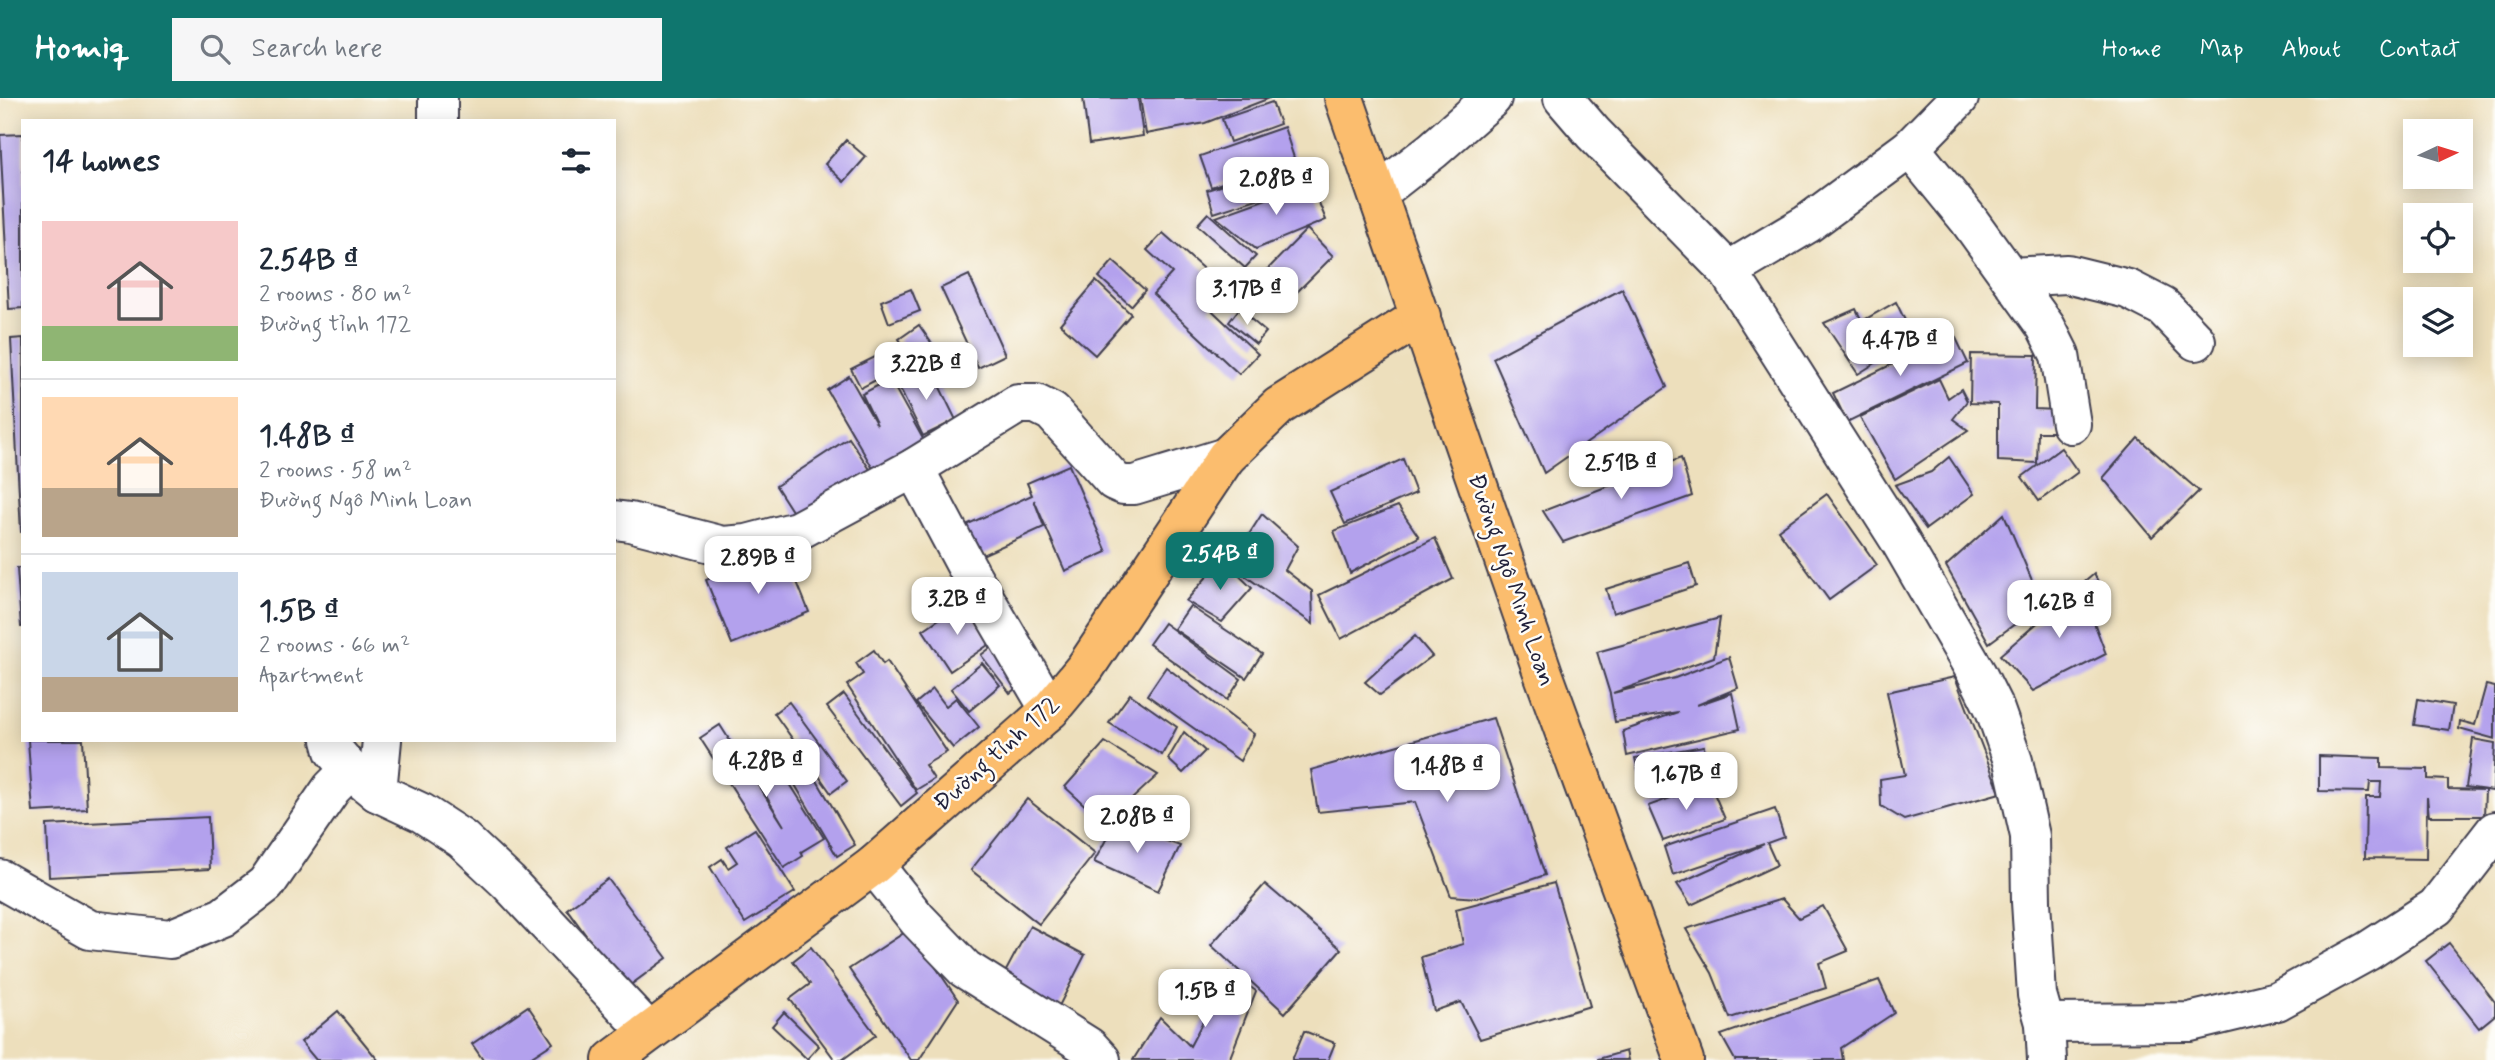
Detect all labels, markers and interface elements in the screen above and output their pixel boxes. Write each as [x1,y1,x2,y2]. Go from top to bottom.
search box [172,18,662,81]
text: Homiq [35,27,130,71]
icon: search [196,30,234,68]
text: Search here [252,32,382,66]
text: Home [2102,34,2162,65]
text: Map [2200,34,2244,65]
text: About [2282,34,2341,65]
text: Contact [2379,34,2460,65]
north arrow [2403,119,2473,189]
map controls [2403,119,2473,357]
text: 14 homes [42,142,160,181]
icon: filters [557,142,595,180]
pin: 2.08B ₫ [1211,158,1341,217]
text: 2.08B ₫ [1239,165,1313,195]
button: locate [2403,203,2473,273]
text: 2.54B ₫ [259,241,359,280]
icon: home [98,249,182,333]
pin: 3.17B ₫ [1182,268,1312,327]
text: 3.17B ₫ [1212,275,1282,305]
text: 2 rooms · 80 m² [259,280,412,310]
button: layers [2403,287,2473,357]
text: Đường tỉnh 172 [259,310,411,340]
pin: 4.47B ₫ [1835,318,1965,378]
text: 4.47B ₫ [1862,326,1938,356]
pin: 3.22B ₫ [861,342,991,402]
text: 3.22B ₫ [890,350,962,380]
text: 1.48B ₫ [259,417,355,456]
icon: home [98,425,182,509]
pin: 2.51B ₫ [1556,442,1686,501]
text: 2.51B ₫ [1585,449,1657,479]
text: 2 rooms · 58 m² [259,456,412,486]
street label: Đường Ngô Minh Loan [1457,470,1562,691]
text: Đường Ngô Minh Loan [259,486,472,516]
pin: 2.54B ₫ [1155,532,1285,592]
pin: 2.89B ₫ [693,536,823,596]
text: 2.54B ₫ [1182,540,1258,570]
text: 2.89B ₫ [720,544,796,574]
pin: 3.2B ₫ [900,578,1014,637]
pin: 1.62B ₫ [1994,580,2124,640]
text: 3.2B ₫ [927,585,987,615]
text: 1.62B ₫ [2023,588,2095,618]
text: 1.5B ₫ [259,592,339,631]
icon: home [98,600,182,684]
text: 2 rooms · 66 m² [259,631,410,661]
text: Apartment [259,661,364,691]
street label: Đường tỉnh 172 [928,689,1068,821]
pin: 4.28B ₫ [701,740,831,799]
pin: 1.48B ₫ [1382,744,1512,804]
text: 4.28B ₫ [729,747,803,777]
text: 1.48B ₫ [1410,752,1484,782]
pin: 1.67B ₫ [1621,752,1751,812]
text: 1.67B ₫ [1651,760,1721,790]
pin: 2.08B ₫ [1072,796,1202,855]
text: 2.08B ₫ [1100,803,1174,833]
pin: 1.5B ₫ [1148,970,1262,1029]
text: 1.5B ₫ [1174,977,1236,1007]

